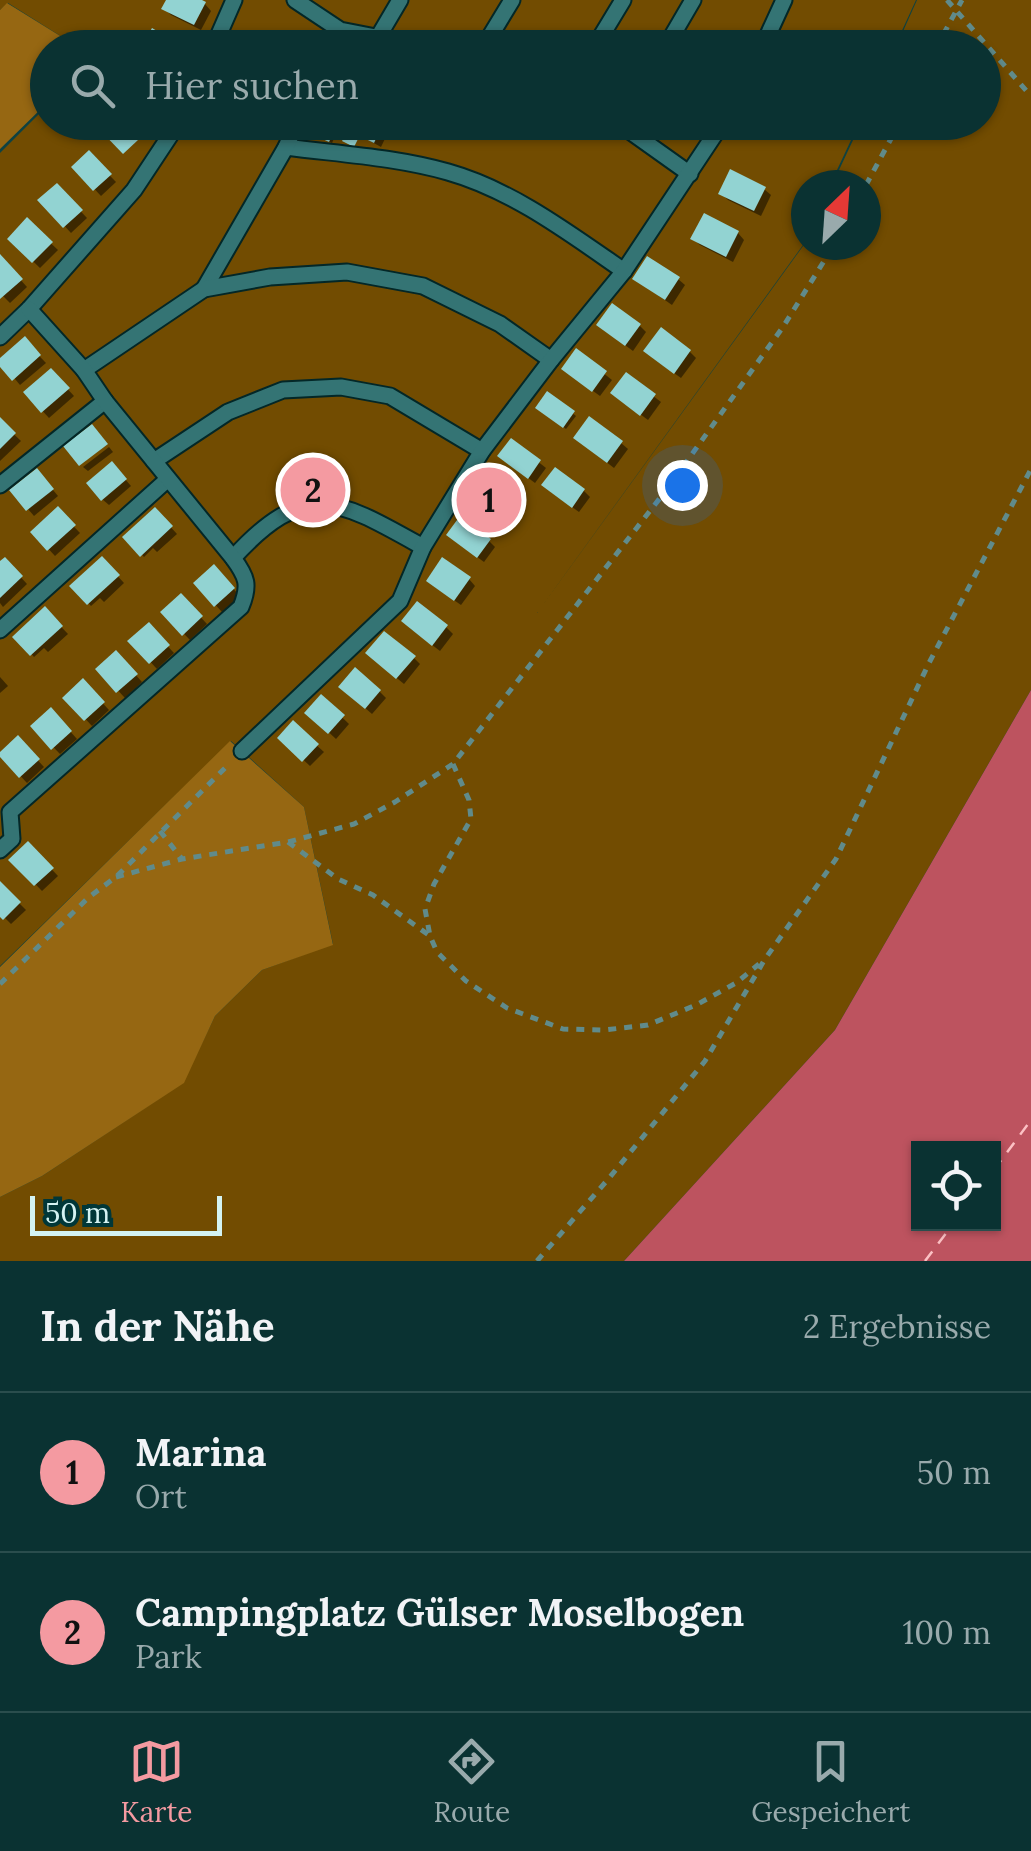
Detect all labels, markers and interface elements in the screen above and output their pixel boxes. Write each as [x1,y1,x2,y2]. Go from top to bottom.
search box [30,30,1001,140]
icon: search [65,58,120,113]
text: Hier suchen [145,61,359,109]
north arrow [791,170,881,260]
pin: 2 [280,452,346,528]
your location [657,460,708,511]
pin: 1 [456,462,522,538]
map controls [911,1141,1001,1231]
button: locate [911,1141,1001,1231]
scale bar [30,1191,222,1236]
text: 50 m [45,1195,110,1231]
text: In der Nähe [40,1299,275,1353]
text: 2 Ergebnisse [803,1306,991,1347]
text: Marina [135,1428,266,1476]
text: 1 [66,1452,79,1493]
text: 50 m [917,1452,991,1493]
text: Ort [135,1476,187,1517]
text: Campingplatz Gülser Moselbogen [135,1588,744,1636]
text: 2 [64,1612,81,1653]
text: 100 m [903,1612,991,1653]
text: Park [135,1636,202,1677]
tab: Karte [121,1734,192,1830]
tab: Route [434,1734,510,1830]
tab: Gespeichert [751,1734,910,1830]

